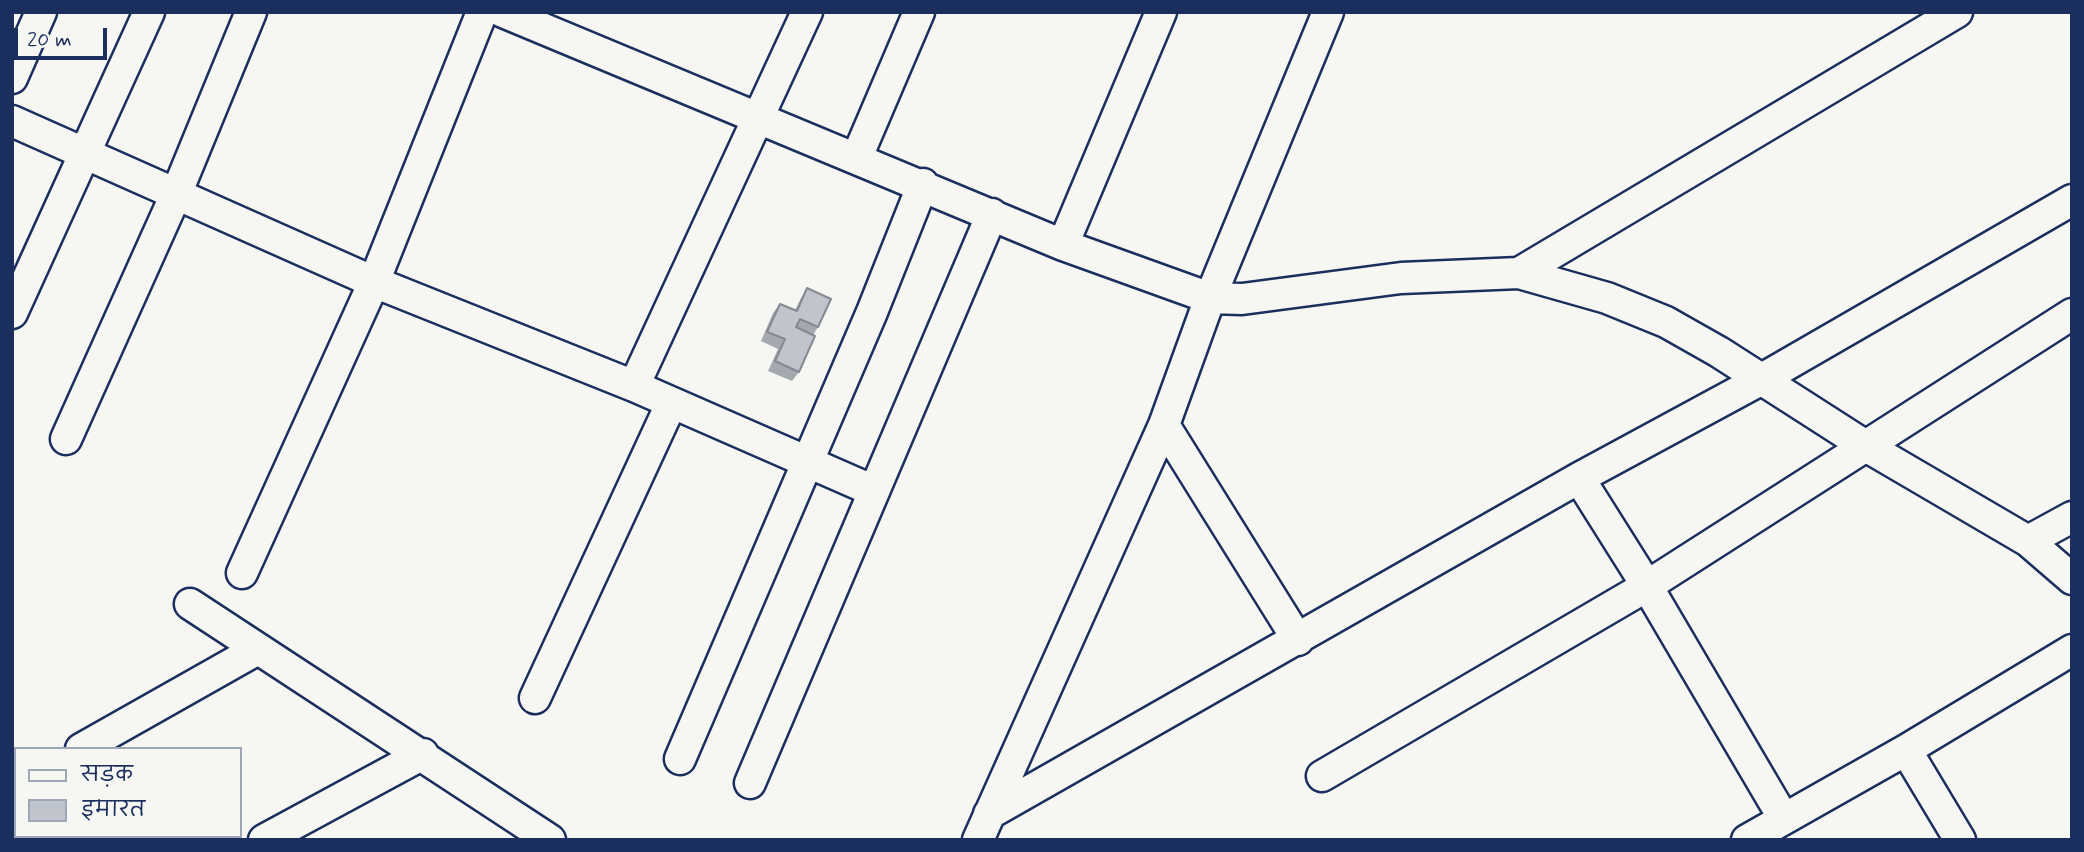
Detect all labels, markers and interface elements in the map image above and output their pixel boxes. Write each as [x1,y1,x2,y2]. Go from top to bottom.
scale bar [18,14,110,58]
text: 20 m [27,26,72,54]
legend [14,747,242,838]
text: सड़क [81,761,133,789]
text: इमारत [81,796,145,824]

